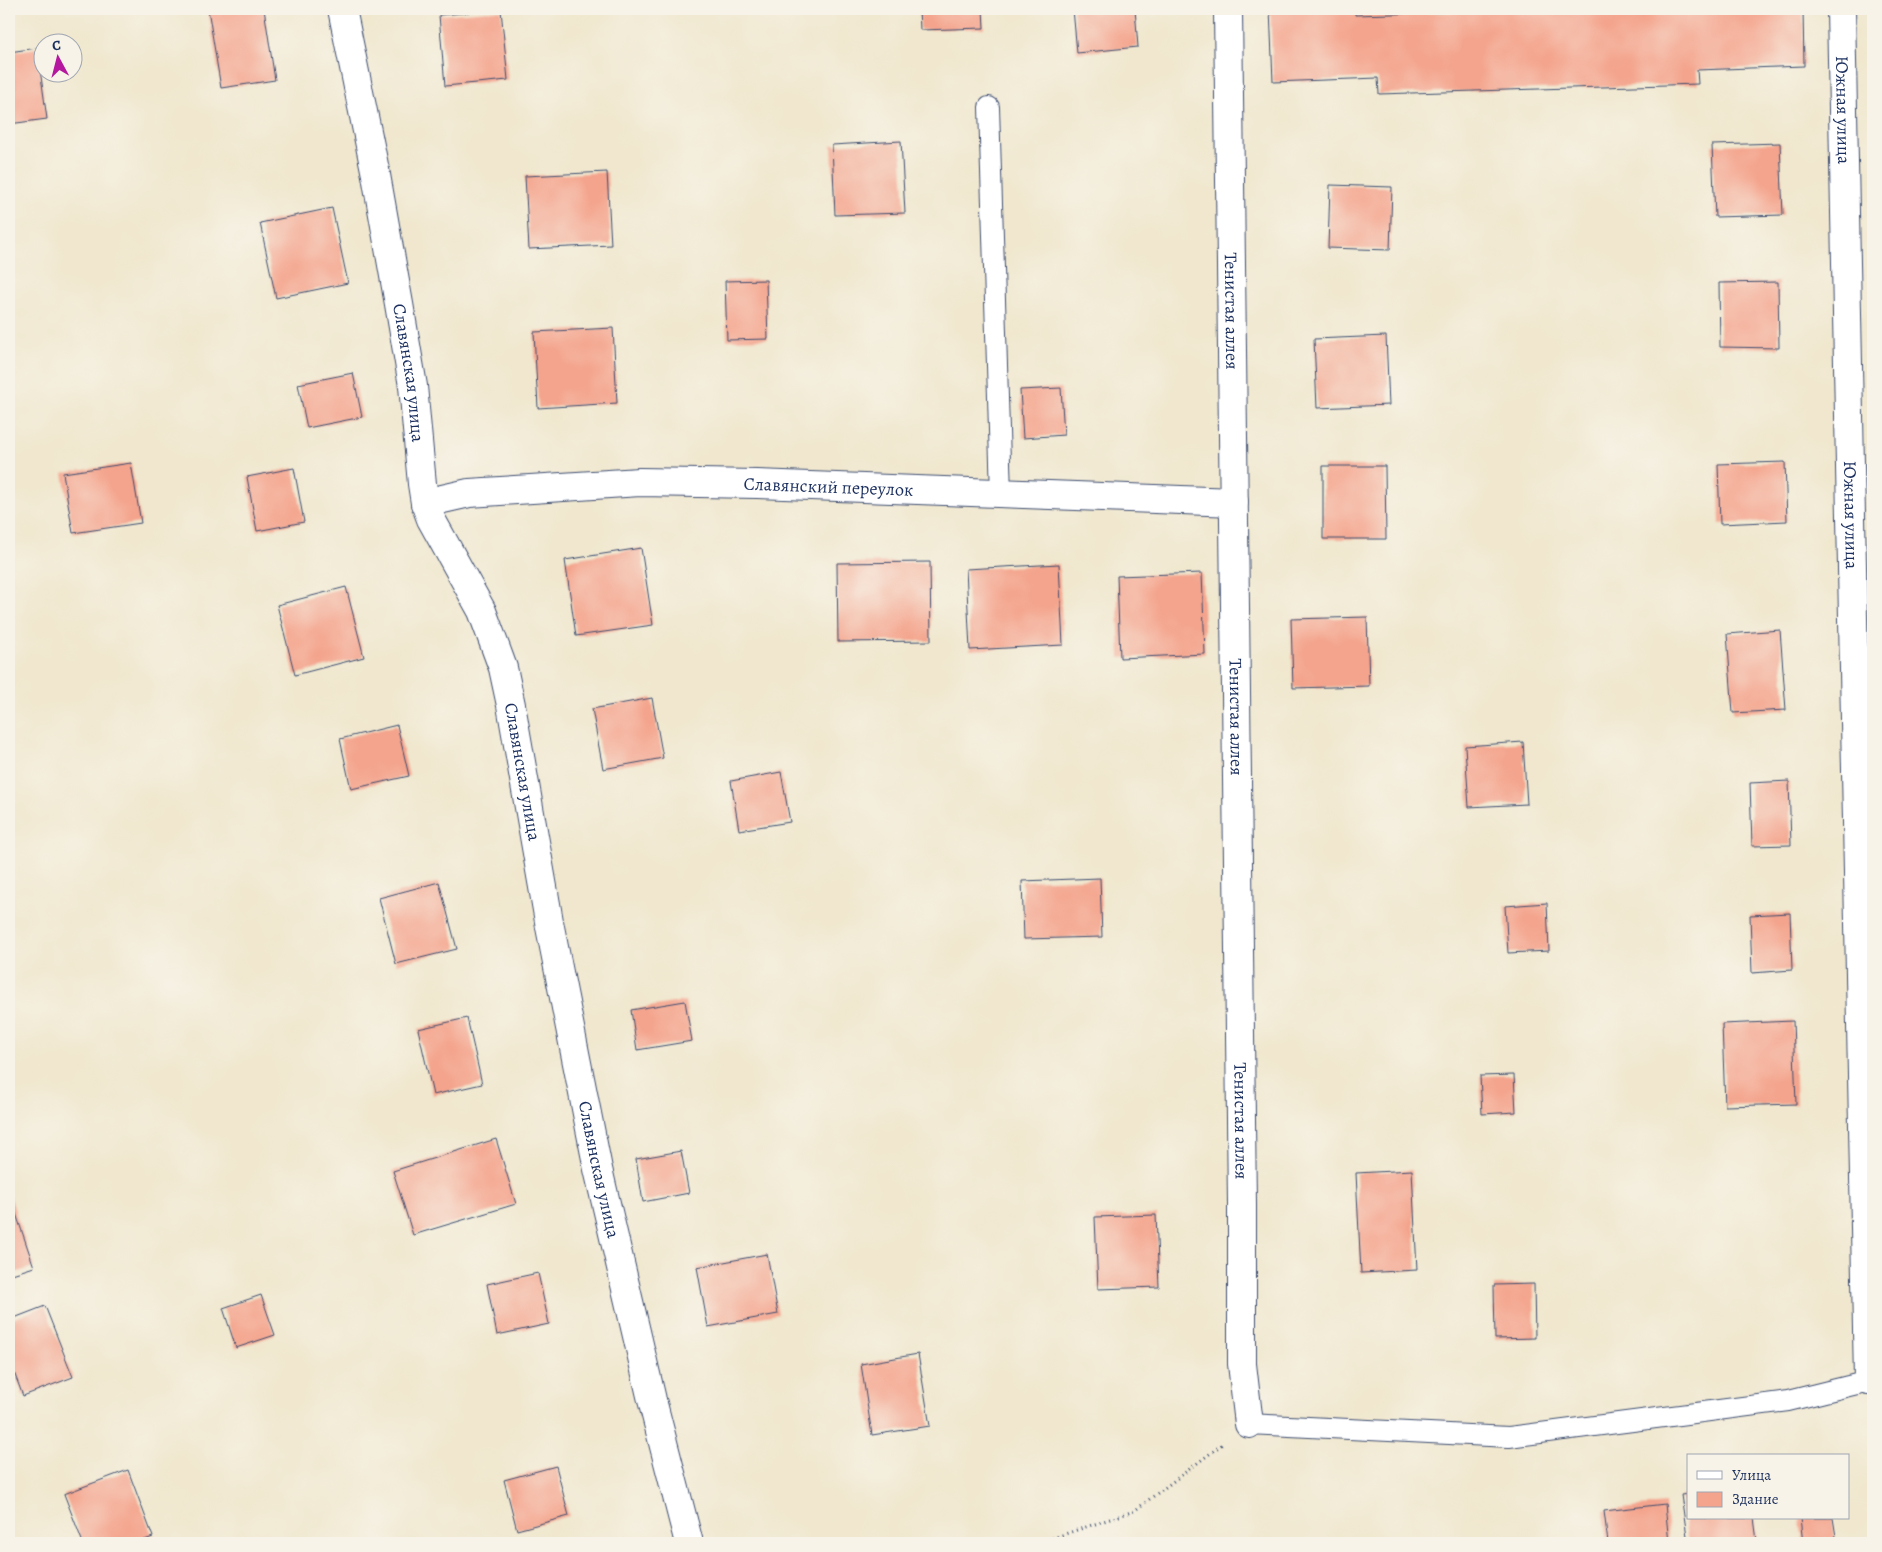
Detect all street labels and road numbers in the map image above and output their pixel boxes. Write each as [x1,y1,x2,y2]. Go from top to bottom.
street label: Южная улица [1830,55,1856,165]
street label: Тенистая аллея [1219,252,1244,370]
street label: Славянская улица [387,302,430,444]
street label: Южная улица [1838,460,1864,570]
street label: Славянский переулок [743,472,914,502]
street label: Тенистая аллея [1224,658,1249,776]
street label: Славянская улица [499,701,547,843]
street label: Тенистая аллея [1228,1062,1254,1180]
street label: Славянская улица [573,1099,626,1241]

